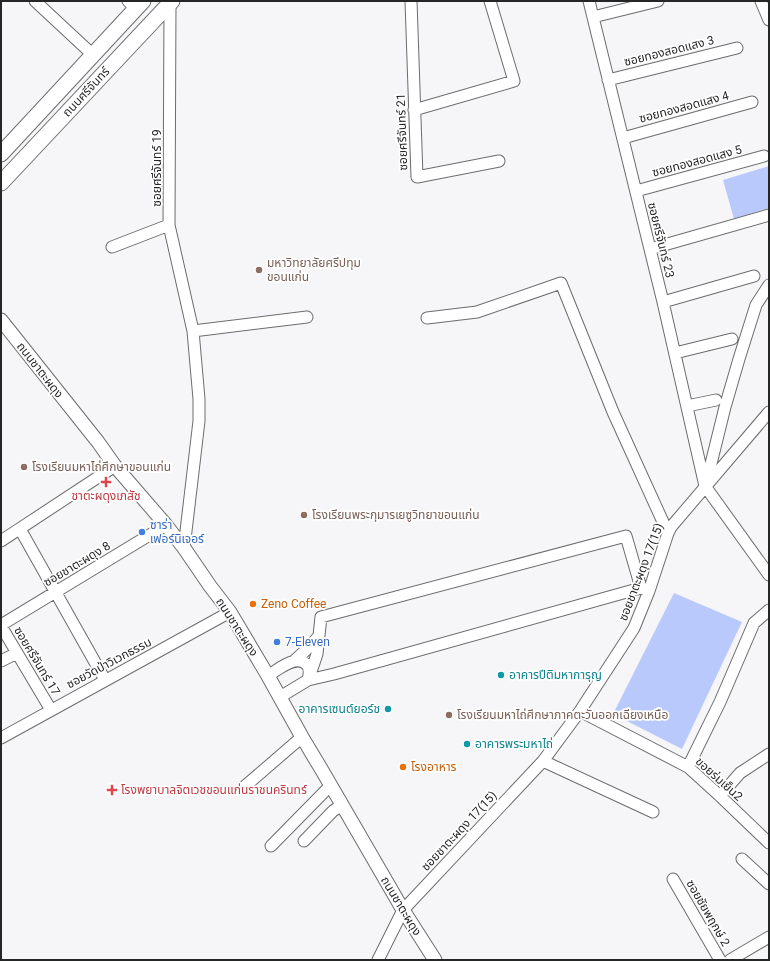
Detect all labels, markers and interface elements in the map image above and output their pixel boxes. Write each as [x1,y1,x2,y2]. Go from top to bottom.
street label: ซอยทองสอดแสง 3 [623,33,715,69]
street label: ถนนศรีจันทร์ [60,64,113,120]
street label: ซอยทองสอดแสง 4 [638,88,731,126]
street label: ซอยศรีจันทร์ 21 [394,93,410,171]
street label: ซอยศรีจันทร์ 19 [150,129,164,207]
street label: ซอยทองสอดแสง 5 [651,142,744,180]
street label: ซอยศรีจันทร์ 23 [645,201,677,279]
place label: มหาวิทยาลัยศรีปทุม ขอนแก่น [267,256,361,284]
marker: มหาวิทยาลัยศรีปทุม ขอนแก่น [254,265,264,275]
street label: ถนนชาตะผดุง [14,339,66,401]
place label: โรงเรียนมหาไถ่ศึกษาขอนแก่น [32,460,171,474]
marker: โรงเรียนมหาไถ่ศึกษาขอนแก่น [19,462,29,472]
marker: ชาตะผดุงเภสัช [101,477,111,487]
place label: ชาตะผดุงเภสัช [71,489,141,503]
place label: โรงเรียนพระกุมารเยซูวิทยาขอนแก่น [312,508,480,522]
marker: โรงเรียนพระกุมารเยซูวิทยาขอนแก่น [299,510,309,520]
place label: ซาร่า เฟอร์นิเจอร์ [150,518,205,546]
street label: ซอยชาตะผดุง 17(15) [616,521,666,623]
marker: ซาร่า เฟอร์นิเจอร์ [137,527,147,537]
street label: ซอยชาตะผดุง 8 [41,539,113,589]
street label: ถนนชาตะผดุง [213,595,261,659]
place label: Zeno Coffee [261,597,326,611]
marker: Zeno Coffee [248,599,258,609]
street label: ซอยศรีจันทร์ 17 [11,624,63,698]
street label: ซอยวัดป่าวิเวกธรรม [64,635,154,691]
place label: 7-Eleven [285,635,330,649]
marker: 7-Eleven [272,637,282,647]
place label: อาคารปีติมหาการุญ [509,668,602,682]
marker: อาคารปีติมหาการุญ [496,670,506,680]
place label: อาคารเซนต์ยอร์ช [299,702,380,716]
marker: อาคารเซนต์ยอร์ช [383,704,393,714]
place label: โรงเรียนมหาไถ่ศึกษาภาคตะวันออกเฉียงเหนือ [457,708,668,722]
marker: โรงเรียนมหาไถ่ศึกษาภาคตะวันออกเฉียงเหนือ [444,710,454,720]
place label: อาคารพระมหาไถ่ [475,737,553,751]
marker: อาคารพระมหาไถ่ [462,739,472,749]
street label: ขอยร่มเย็น2 [693,754,746,804]
place label: โรงอาหาร [411,760,457,774]
marker: โรงอาหาร [398,762,408,772]
place label: โรงพยาบาลจิตเวชขอนแก่นราชนครินทร์ [121,783,307,797]
marker: โรงพยาบาลจิตเวชขอนแก่นราชนครินทร์ [106,784,118,796]
street label: ซอยชาตะผดุง 17(15) [419,788,499,874]
street label: ถนนชาตะผดุง [378,874,424,938]
street label: ซอยชัยพฤกษ์ 2 [683,877,733,949]

